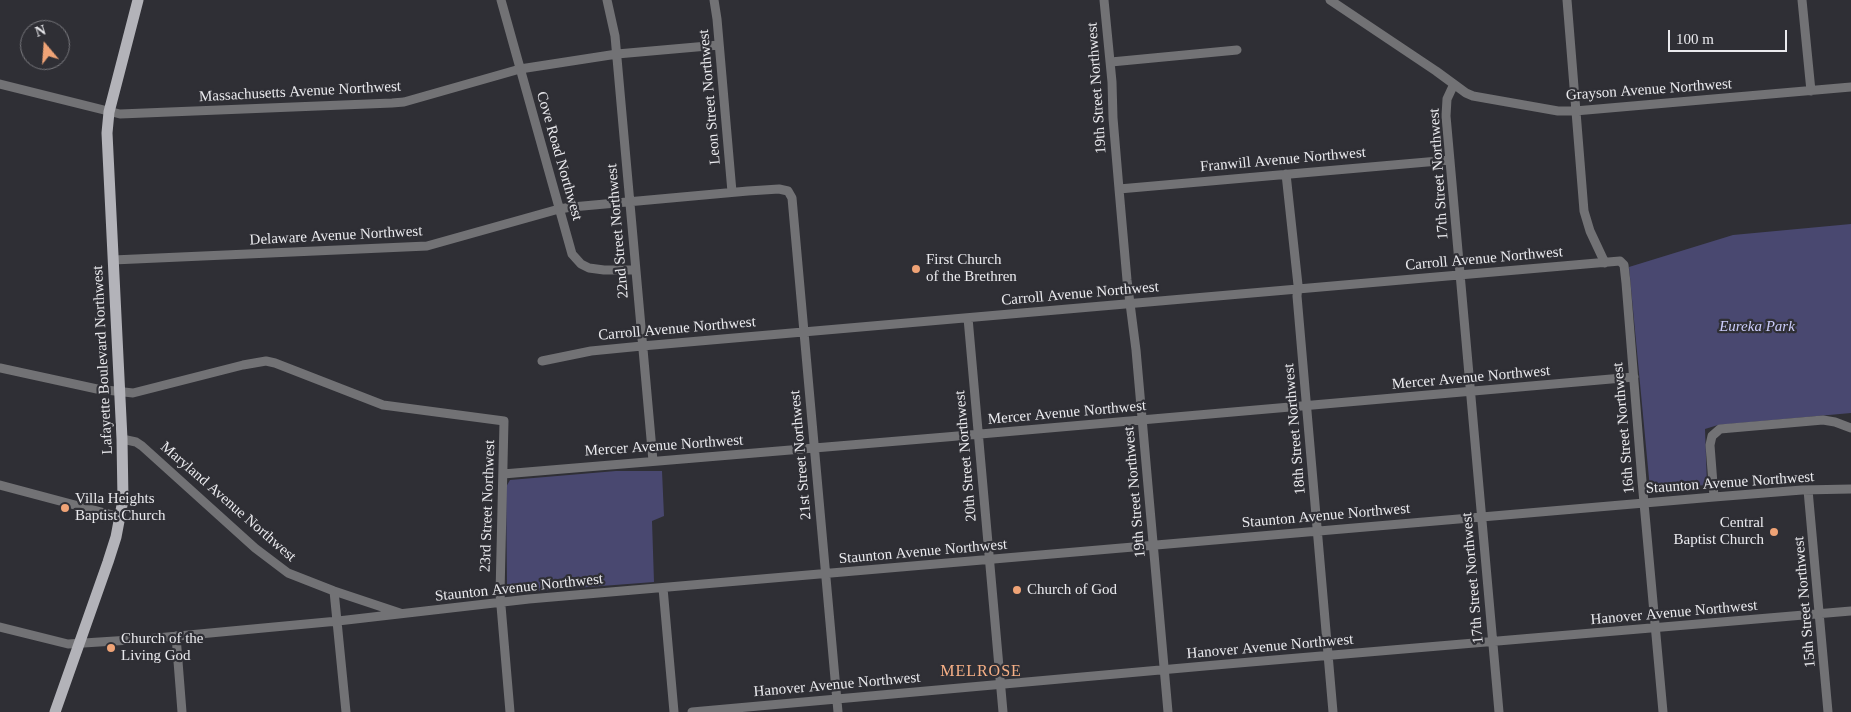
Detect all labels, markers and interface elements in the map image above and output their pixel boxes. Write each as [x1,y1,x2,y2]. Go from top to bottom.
north arrow [20,20,70,70]
scale bar [1671,20,1790,52]
street label: 19th Street Northwest [1083,22,1111,154]
text: N [33,23,48,40]
street label: Leon Street Northwest [695,29,725,165]
text: 100 m [1676,31,1714,47]
street label: Grayson Avenue Northwest [1565,75,1733,105]
street label: Massachusetts Avenue Northwest [199,78,401,106]
street label: Cove Road Northwest [532,89,586,223]
street label: 17th Street Northwest [1425,108,1453,240]
street label: Franwill Avenue Northwest [1199,144,1367,176]
street label: 22nd Street Northwest [603,163,633,299]
street label: Delaware Avenue Northwest [249,222,423,250]
street label: Carroll Avenue Northwest [1405,243,1563,275]
place label: First Church of the Brethren [926,251,1017,286]
marker: First Church of the Brethren [910,263,922,275]
street label: Lafayette Boulevard Northwest [89,265,117,455]
street label: Carroll Avenue Northwest [1001,278,1159,310]
street label: Carroll Avenue Northwest [598,313,756,345]
park label: Eureka Park [1719,318,1795,336]
street label: Mercer Avenue Northwest [1391,362,1551,394]
street label: 16th Street Northwest [1609,362,1639,494]
street label: 18th Street Northwest [1280,363,1310,495]
street label: 21st Street Northwest [786,389,816,521]
street label: 20th Street Northwest [951,390,981,522]
street label: Mercer Avenue Northwest [987,397,1147,429]
street label: 19th Street Northwest [1120,426,1150,558]
street label: Mercer Avenue Northwest [584,431,744,461]
street label: Maryland Avenue Northwest [156,438,300,566]
street label: 23rd Street Northwest [477,439,499,573]
street label: Staunton Avenue Northwest [1645,468,1815,498]
place label: Villa Heights Baptist Church [75,490,165,525]
street label: Staunton Avenue Northwest [1241,500,1411,532]
marker: Villa Heights Baptist Church [59,502,71,514]
street label: 17th Street Northwest [1458,512,1488,644]
place label: Central Baptist Church [1674,514,1764,549]
marker: Central Baptist Church [1768,526,1780,538]
street label: Staunton Avenue Northwest [838,536,1008,568]
street label: 15th Street Northwest [1790,536,1820,668]
street label: Staunton Avenue Northwest [434,570,604,606]
place label: Church of God [1027,581,1117,599]
marker: Church of God [1011,584,1023,596]
street label: Hanover Avenue Northwest [1590,597,1758,629]
place label: Church of the Living God [121,630,203,665]
street label: Hanover Avenue Northwest [1186,631,1354,663]
marker: Church of the Living God [105,642,117,654]
district label: MELROSE [939,662,1023,682]
street label: Hanover Avenue Northwest [753,669,921,701]

